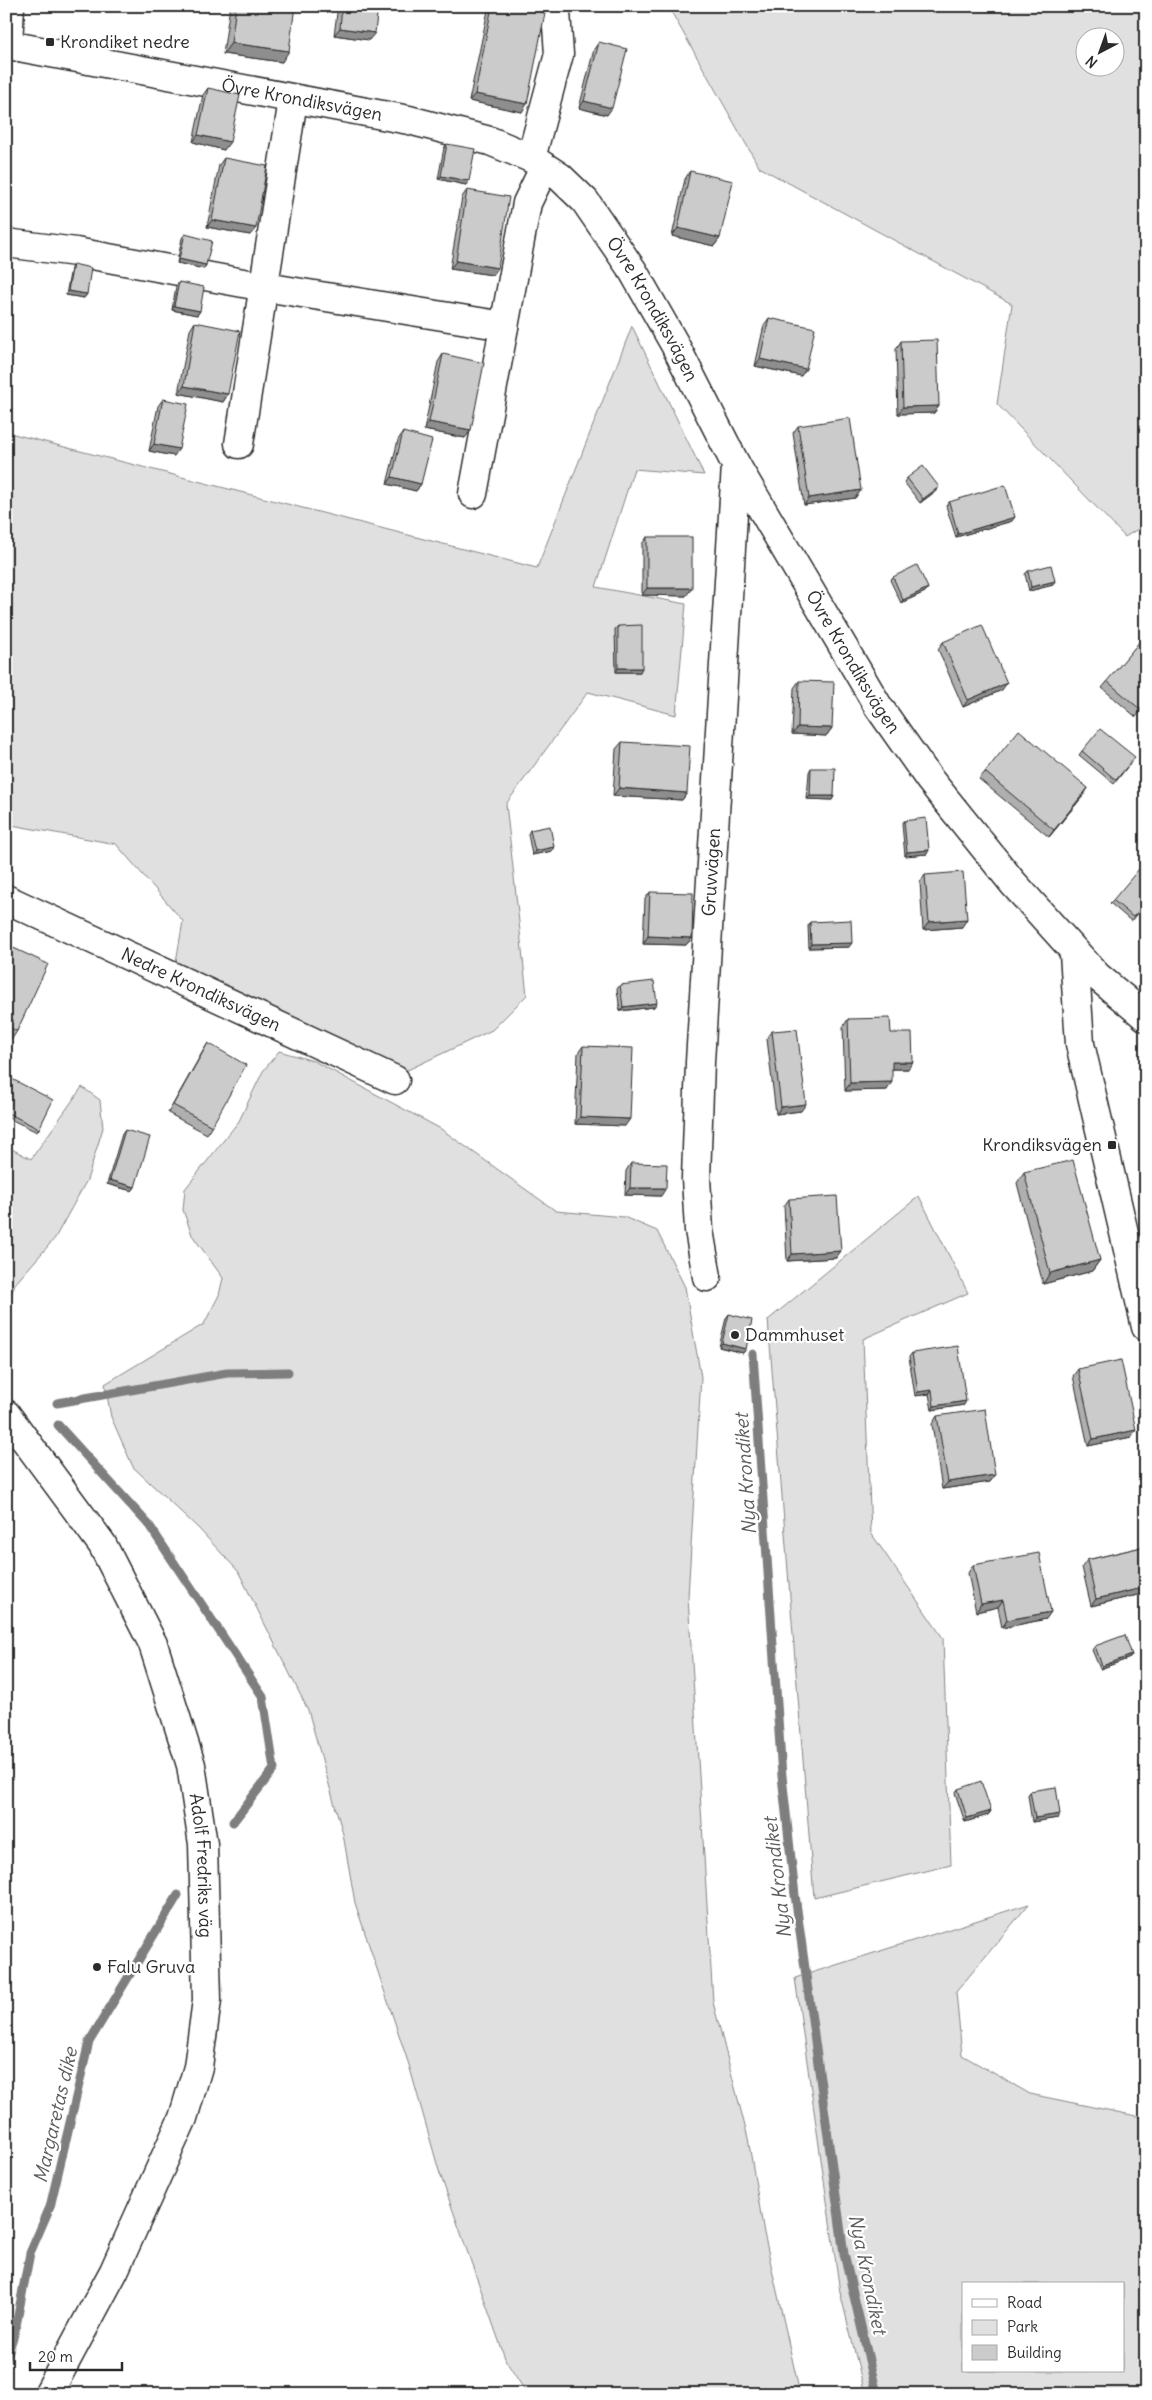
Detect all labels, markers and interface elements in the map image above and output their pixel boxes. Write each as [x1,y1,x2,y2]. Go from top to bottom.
north arrow [1074,28,1124,78]
place label: Krondiket nedre [60,30,190,53]
marker: Krondiket nedre [44,36,56,48]
text: N [1082,52,1101,72]
street label: Övre Krondiksvägen [220,73,384,126]
street label: Övre Krondiksvägen [602,232,704,385]
street label: Övre Krondiksvägen [801,586,906,738]
street label: Gruvvägen [697,827,725,917]
street label: Nedre Krondiksvägen [118,942,285,1036]
place label: Krondiksvägen [982,1133,1102,1156]
marker: Krondiksvägen [1106,1139,1118,1151]
place label: Dammhuset [745,1323,844,1346]
marker: Dammhuset [729,1329,741,1341]
water label: Nya Krondiket [729,1410,761,1536]
street label: Adolf Fredriks väg [184,1792,217,1938]
water label: Nya Krondiket [757,1814,796,1940]
place label: Falu Gruva [107,1955,195,1978]
marker: Falu Gruva [91,1961,103,1973]
water label: Margaretas dike [28,2043,83,2185]
water label: Nya Krondiket [844,2212,893,2339]
legend [962,2282,1124,2372]
text: Road [1007,2293,1042,2312]
text: Park [1007,2317,1038,2336]
scale bar [30,2340,122,2372]
text: Building [1007,2343,1062,2362]
text: 20 m [38,2347,73,2366]

